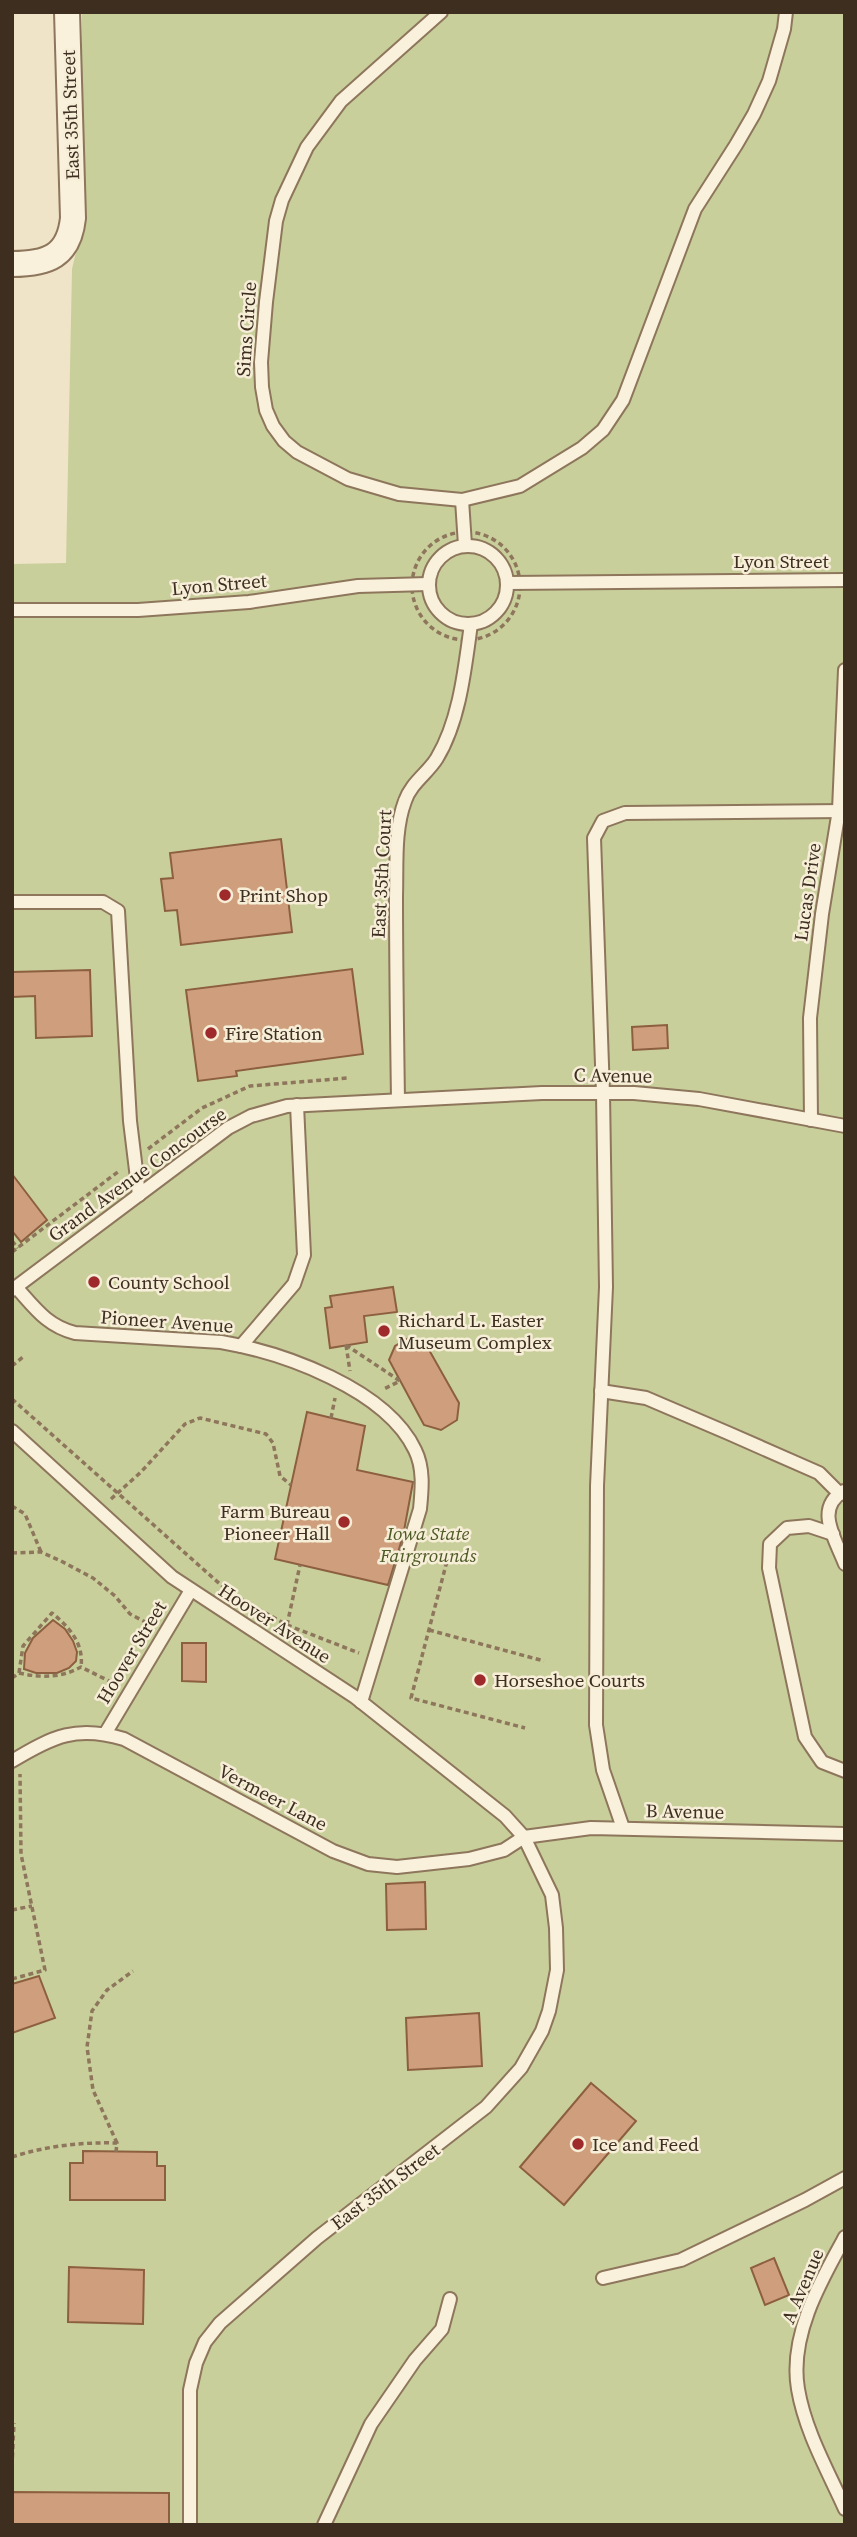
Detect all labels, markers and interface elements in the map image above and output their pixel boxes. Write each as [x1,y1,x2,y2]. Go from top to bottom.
street label: East 35th Street [55,49,85,180]
street label: Sims Circle [230,281,262,377]
street label: Lyon Street [733,548,830,574]
street label: Lyon Street [170,567,269,601]
street label: East 35th Court [365,808,397,939]
street label: Lucas Drive [787,841,827,943]
place label: Print Shop [239,882,328,908]
marker: Print Shop [217,887,233,903]
place label: Fire Station [225,1020,323,1046]
marker: Fire Station [203,1025,219,1041]
street label: C Avenue [573,1061,653,1089]
street label: Grand Avenue Concourse [43,1101,231,1247]
place label: County School [108,1269,230,1295]
marker: County School [86,1274,102,1290]
street label: Pioneer Avenue [100,1303,234,1339]
place label: Richard L. Easter Museum Complex [398,1307,552,1355]
marker: Richard L. Easter Museum Complex [376,1323,392,1339]
place label: Farm Bureau Pioneer Hall [220,1498,330,1546]
marker: Farm Bureau Pioneer Hall [336,1514,352,1530]
park label: Iowa State Fairgrounds [379,1520,476,1568]
street label: Hoover Avenue [214,1577,336,1669]
street label: Hoover Street [90,1595,172,1708]
place label: Horseshoe Courts [494,1667,645,1693]
marker: Horseshoe Courts [472,1672,488,1688]
street label: Vermeer Lane [214,1757,332,1837]
street label: B Avenue [645,1797,725,1825]
place label: Ice and Feed [592,2131,699,2157]
street label: East 35th Street [325,2136,445,2236]
marker: Ice and Feed [570,2136,586,2152]
street label: A Avenue [775,2244,829,2328]

